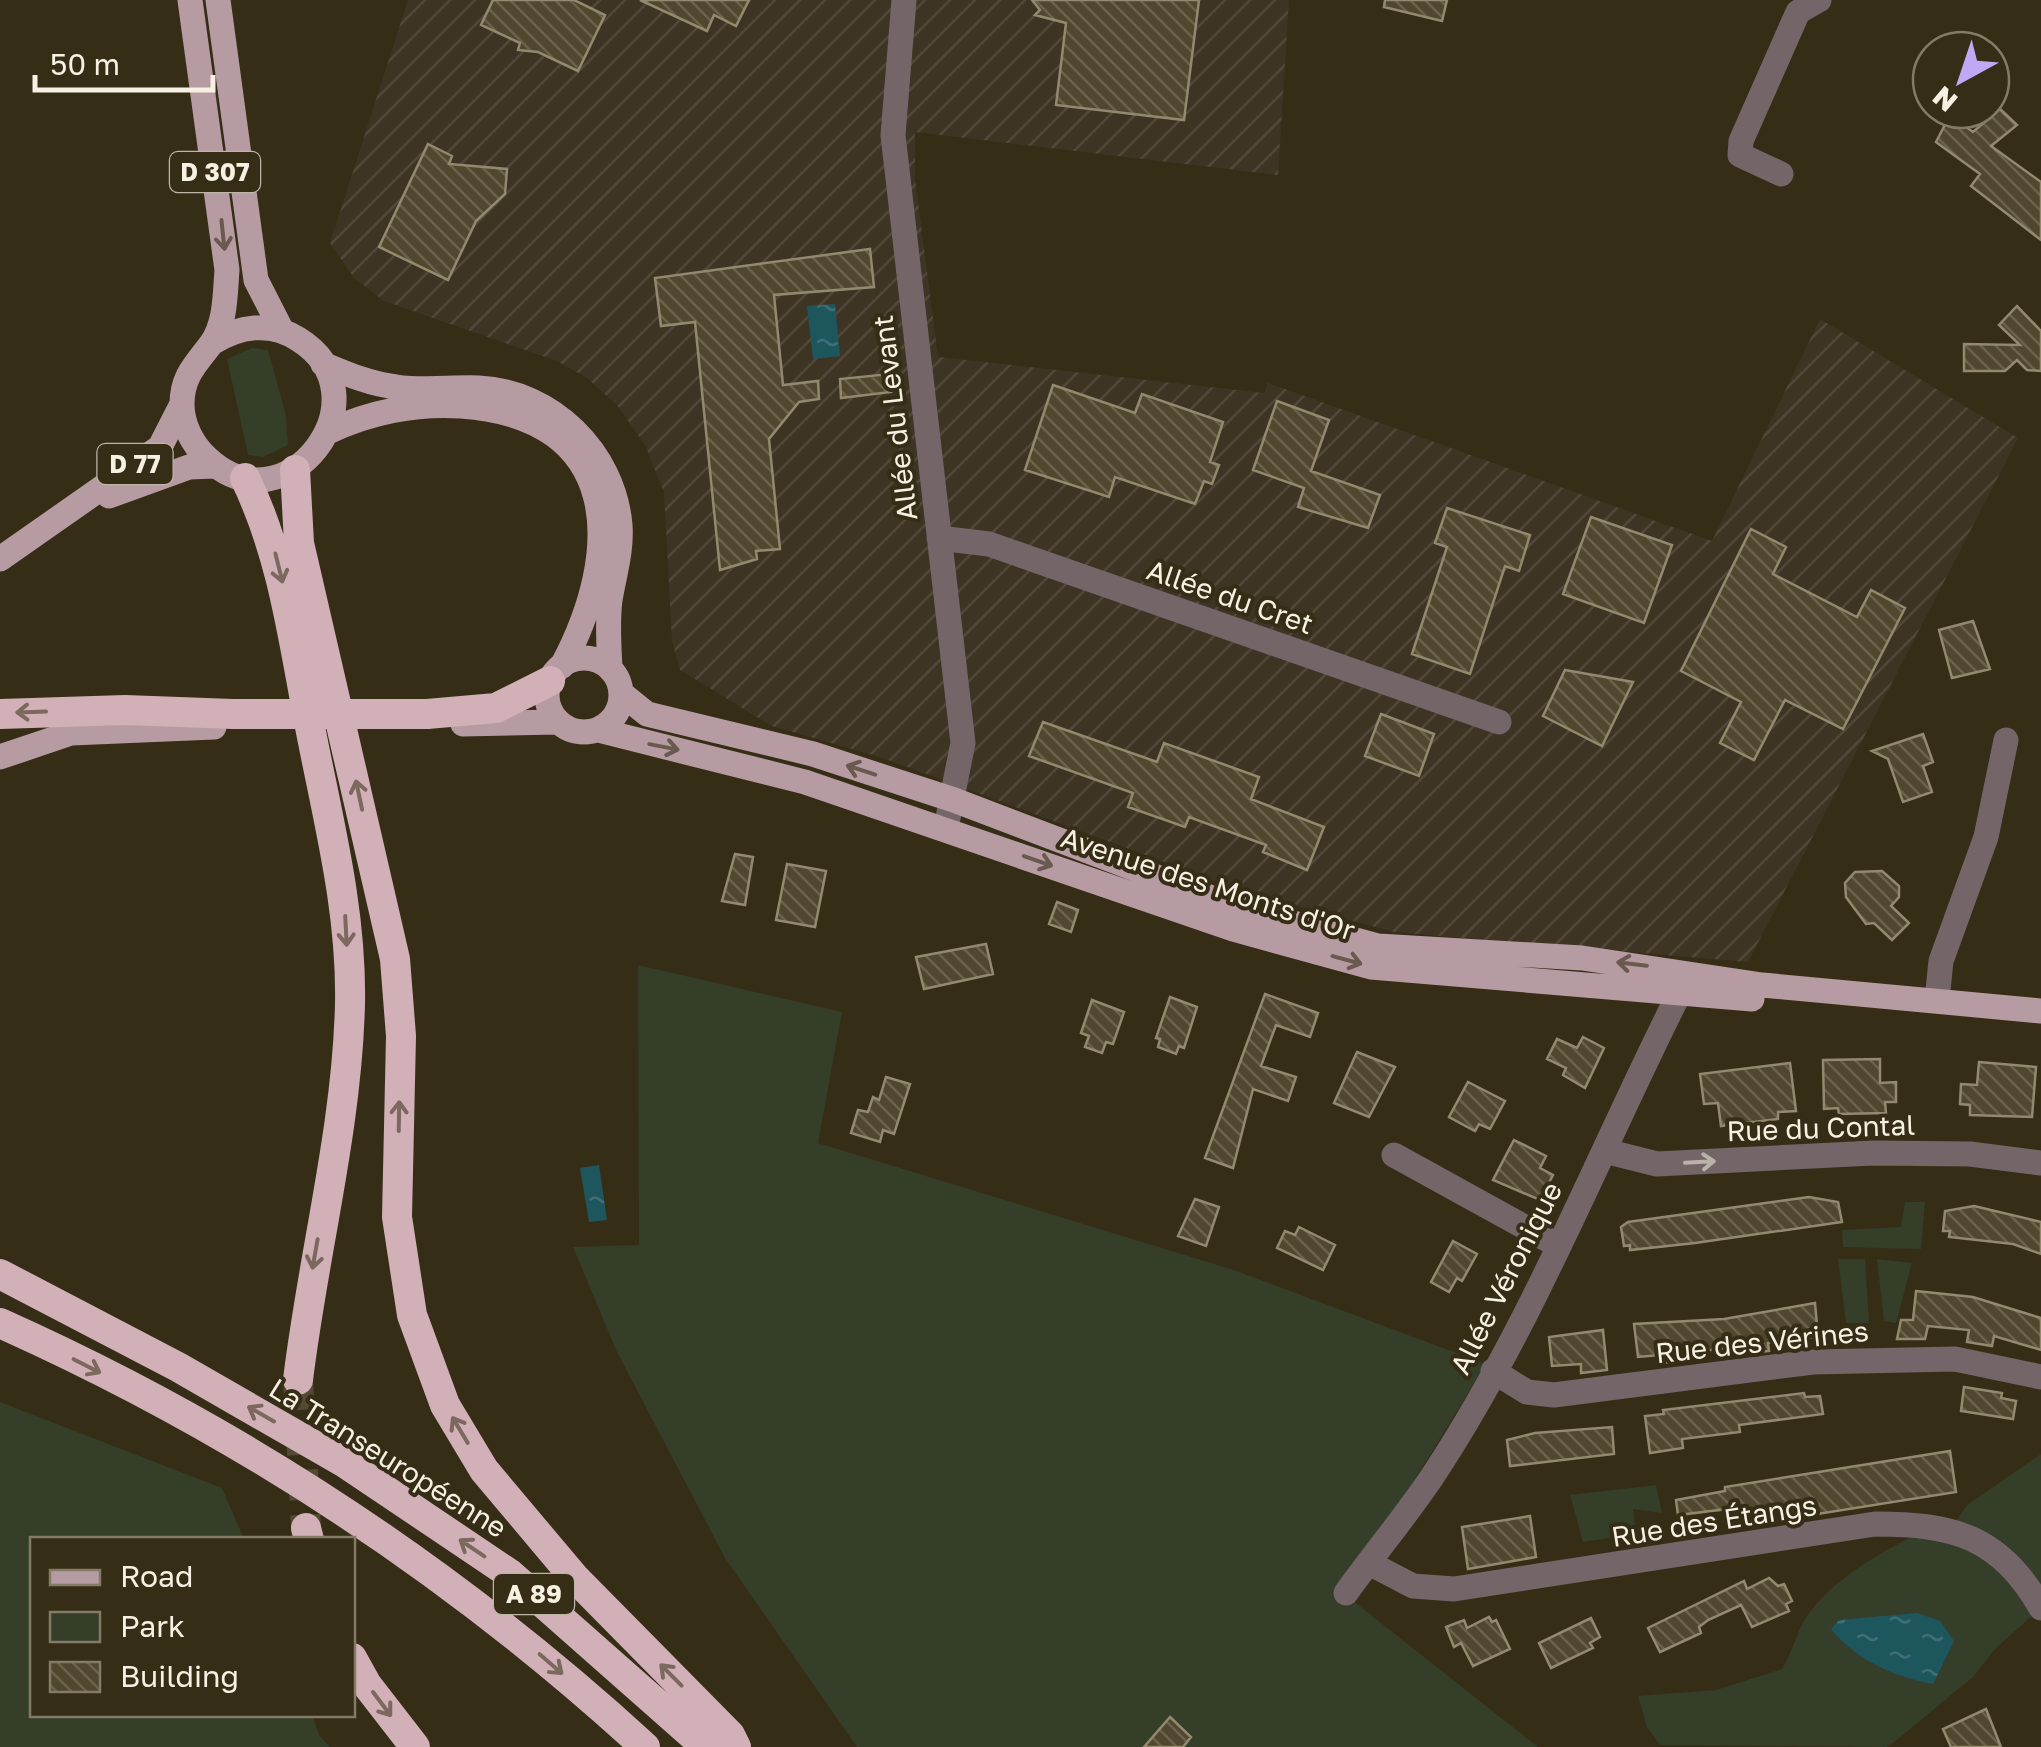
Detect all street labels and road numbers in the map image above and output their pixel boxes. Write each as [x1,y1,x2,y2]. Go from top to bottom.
road number: D 307 [170,152,260,192]
street label: Allée du Levant [866,313,923,523]
road number: D 77 [98,444,172,484]
street label: Allée du Cret [1143,553,1318,640]
street label: Avenue des Monts d'Or [1057,820,1359,947]
street label: Rue du Contal [1726,1108,1916,1147]
street label: Allée Véronique [1443,1176,1568,1379]
street label: Rue des Vérines [1654,1314,1870,1369]
street label: La Transeuropéenne [264,1371,513,1544]
street label: Rue des Étangs [1609,1488,1819,1553]
road number: A 89 [494,1574,574,1614]

